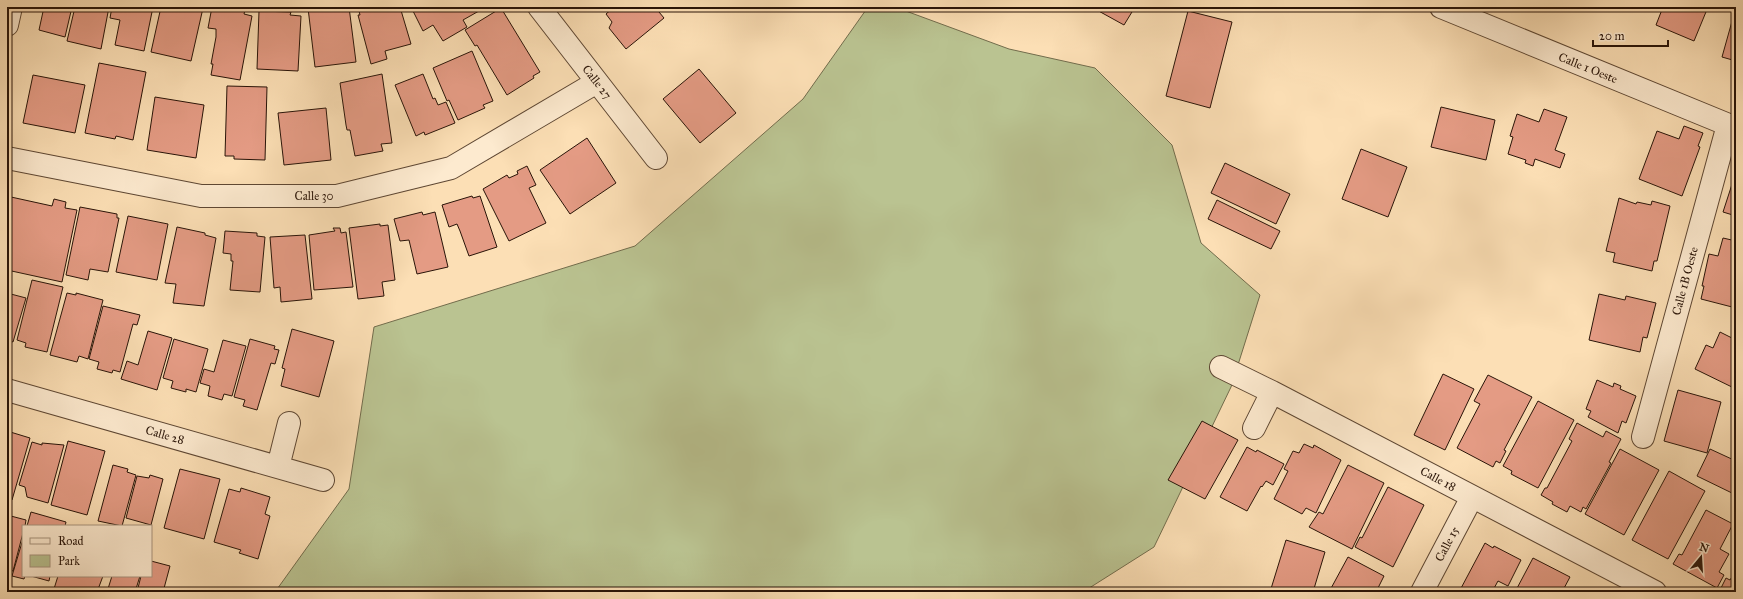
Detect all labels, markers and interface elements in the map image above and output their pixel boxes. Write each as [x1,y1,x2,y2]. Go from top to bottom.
scale bar [1593,22,1668,48]
text: 20 m [1599,29,1625,43]
street label: Calle 1 Oeste [1556,50,1620,86]
street label: Calle 27 [579,62,615,102]
street label: Calle 30 [294,189,334,203]
street label: Calle 1B Oeste [1669,245,1701,317]
street label: Calle 28 [144,423,186,447]
street label: Calle 18 [1418,464,1458,494]
street label: Calle 15 [1432,524,1462,564]
legend [22,525,152,577]
text: Road [58,534,84,548]
north arrow [1681,537,1721,577]
text: N [1697,540,1711,556]
text: Park [58,554,80,568]

